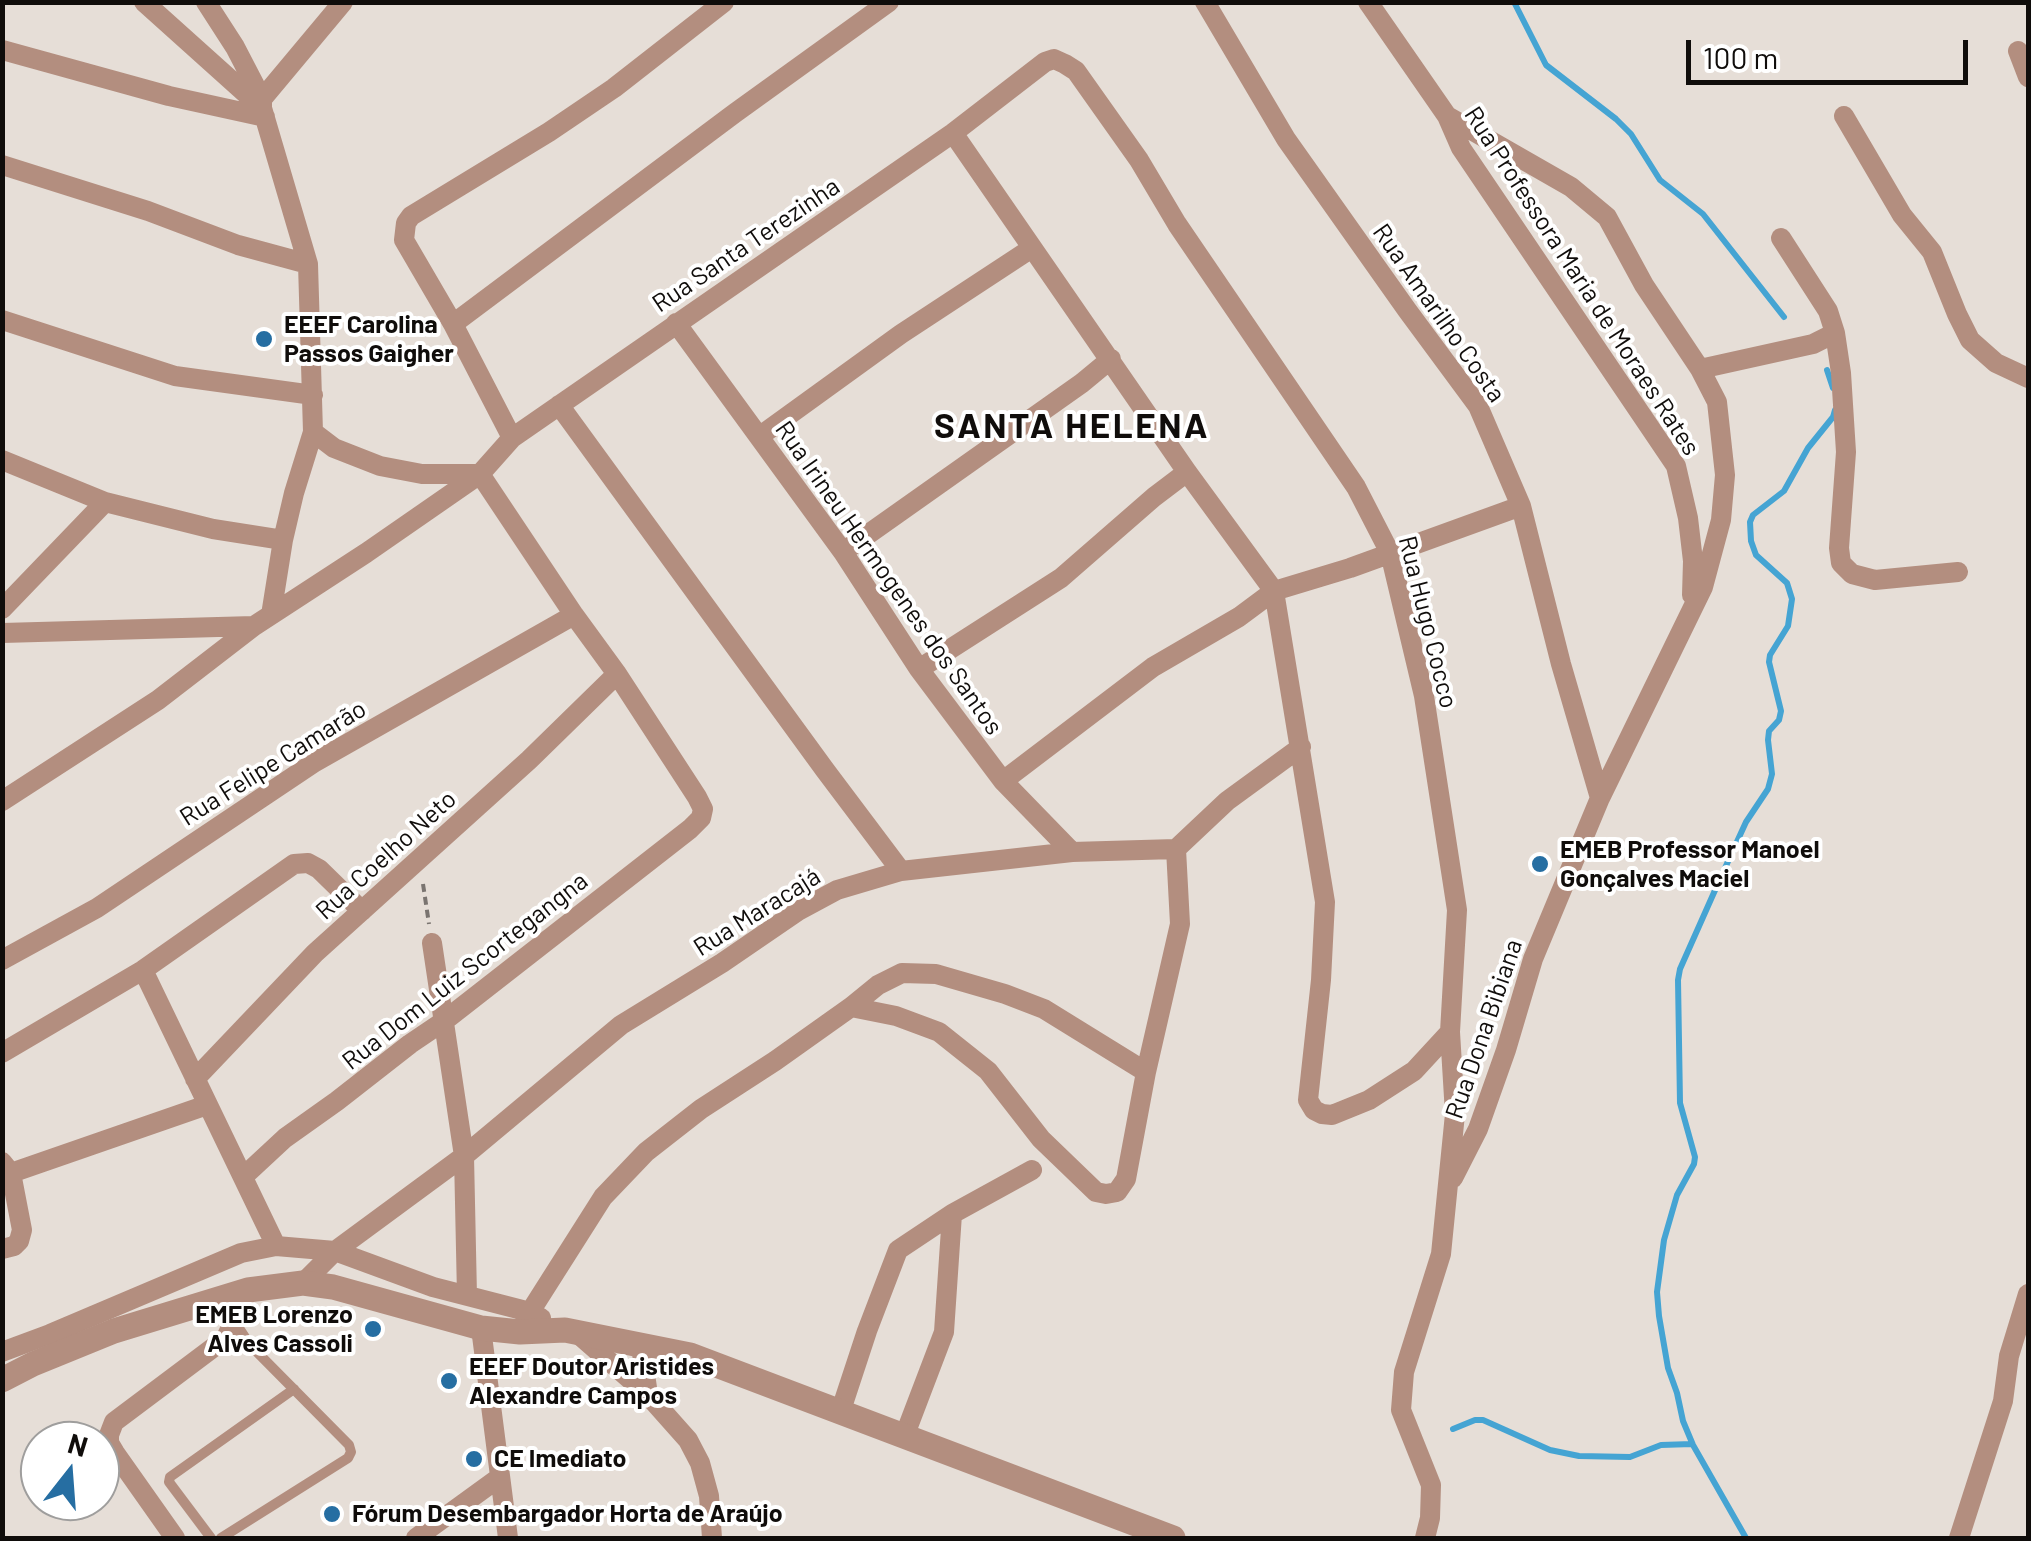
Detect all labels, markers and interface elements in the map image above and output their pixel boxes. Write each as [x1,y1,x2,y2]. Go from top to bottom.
scale bar [1691,20,1974,82]
text: 100 m [1703,39,1778,75]
street label: Rua Professora Maria de Moraes Rates [1458,101,1706,461]
street label: Rua Santa Terezinha [647,171,845,319]
street label: Rua Amarilho Costa [1366,218,1512,408]
place label: EEEF Carolina Passos Gaigher [284,310,454,369]
marker: EEEF Carolina Passos Gaigher [253,328,275,350]
district label: SANTA HELENA [934,405,1210,447]
street label: Rua Irineu Hermogenes dos Santos [769,415,1009,741]
street label: Rua Hugo Cocco [1392,533,1464,711]
street label: Rua Felipe Camarão [175,694,371,832]
street label: Rua Coelho Neto [310,784,462,926]
place label: EMEB Professor Manoel Gonçalves Maciel [1560,835,1819,894]
marker: EMEB Professor Manoel Gonçalves Maciel [1529,853,1551,875]
street label: Rua Maracajá [688,861,826,963]
street label: Rua Dom Luiz Scortegangna [336,866,594,1076]
street label: Rua Dona Bibiana [1439,935,1529,1123]
place label: EMEB Lorenzo Alves Cassoli [195,1300,353,1359]
marker: EMEB Lorenzo Alves Cassoli [362,1318,384,1340]
place label: EEEF Doutor Aristides Alexandre Campos [469,1352,714,1411]
marker: EEEF Doutor Aristides Alexandre Campos [438,1370,460,1392]
north arrow [20,1421,120,1521]
text: N [64,1425,92,1463]
place label: CE Imediato [494,1444,627,1474]
marker: CE Imediato [463,1448,485,1470]
place label: Fórum Desembargador Horta de Araújo [352,1499,783,1529]
marker: Fórum Desembargador Horta de Araújo [321,1503,343,1525]

